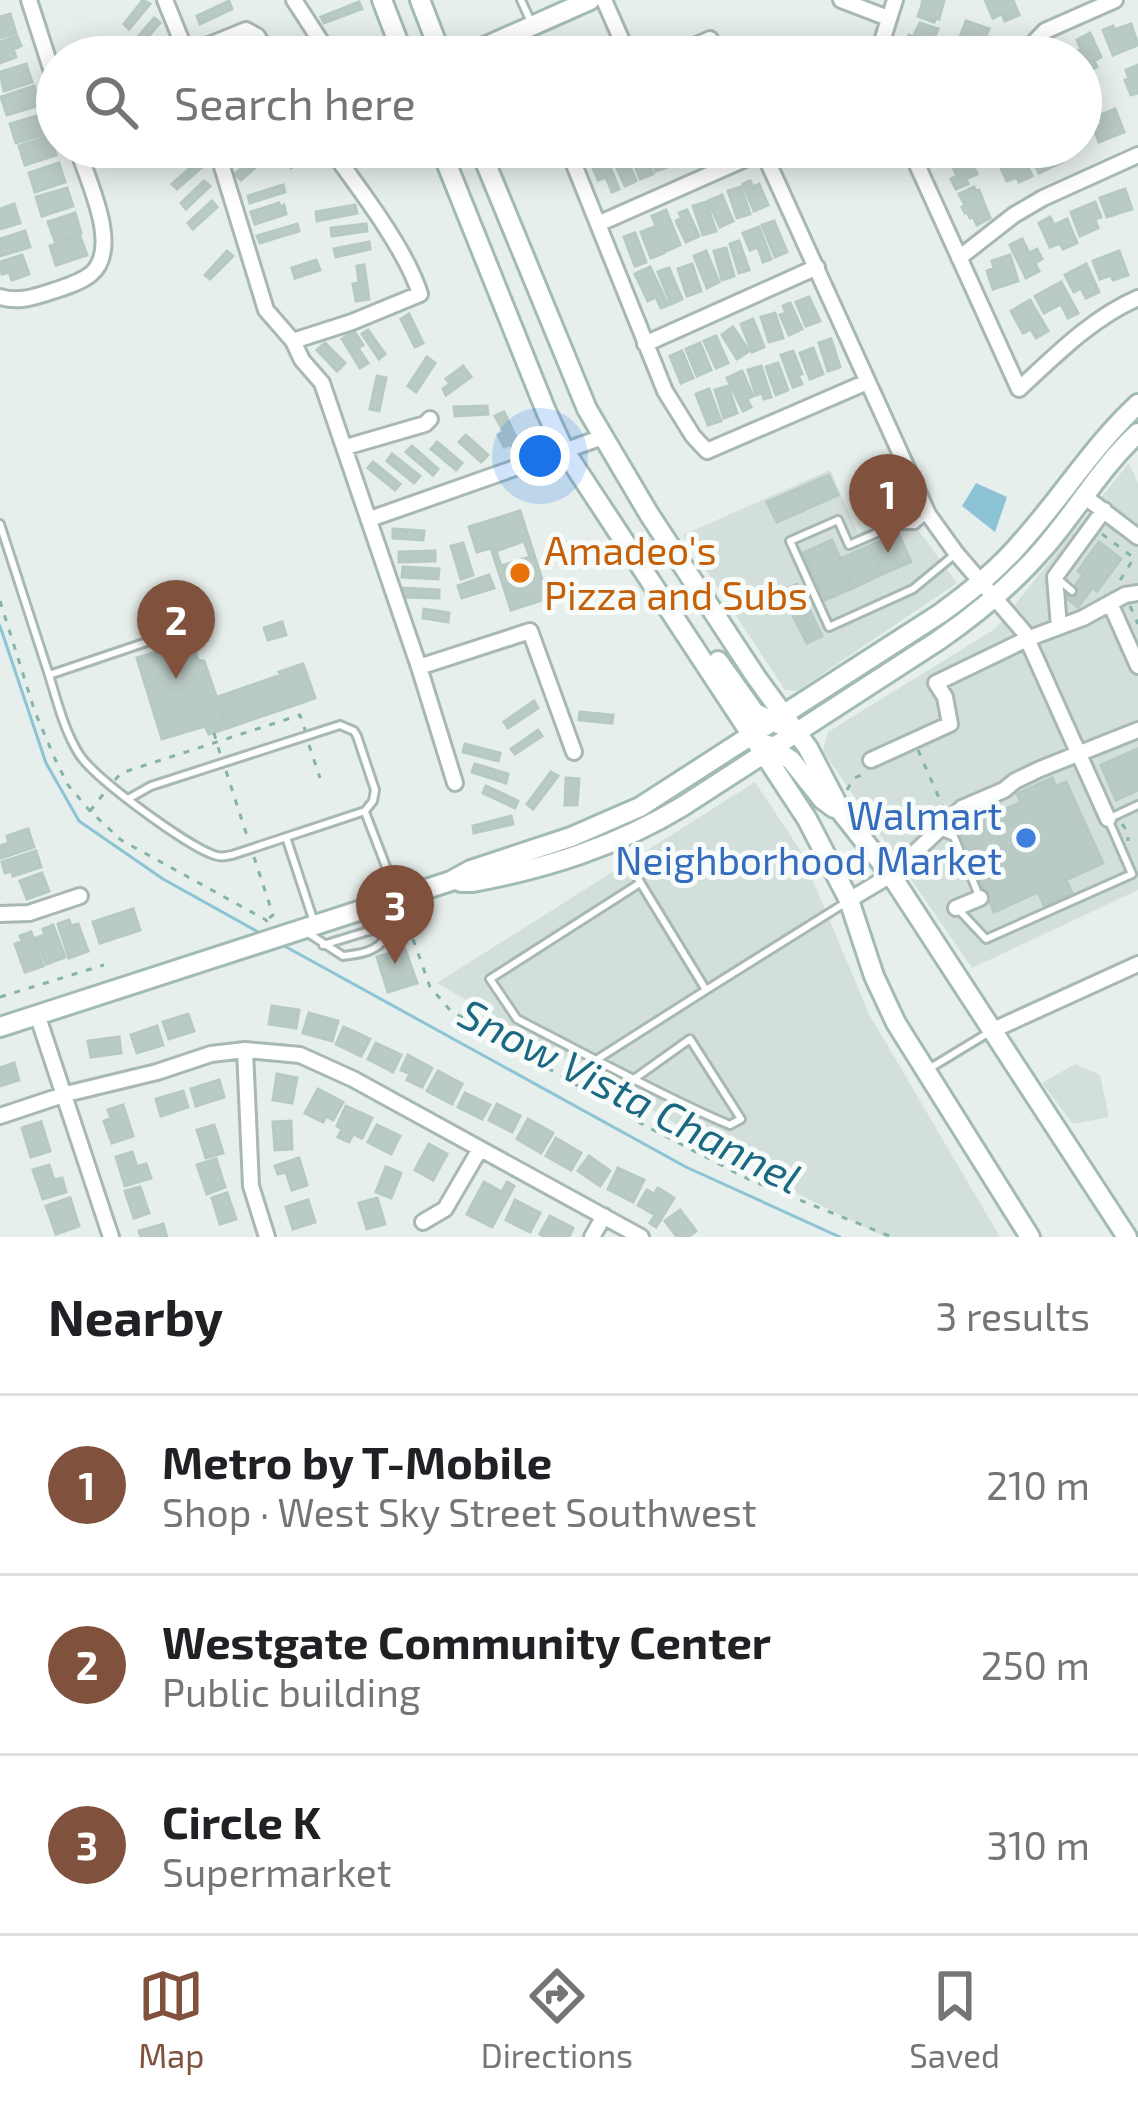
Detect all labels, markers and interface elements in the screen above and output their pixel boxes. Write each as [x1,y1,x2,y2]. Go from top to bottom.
search box [36,36,1102,168]
icon: search [78,69,144,135]
text: Search here [174,75,416,129]
your location [510,426,570,486]
pin: 1 [849,454,927,553]
place label: Amadeo's Pizza and Subs [544,526,808,618]
marker: Amadeo's Pizza and Subs [507,560,533,586]
pin: 2 [137,580,215,679]
place label: Walmart Neighborhood Market [615,791,1002,883]
marker: Walmart Neighborhood Market [1013,825,1039,851]
pin: 3 [356,865,434,964]
water label: Snow Vista Channel [452,986,810,1202]
text: Nearby [48,1285,223,1346]
text: 3 results [936,1292,1090,1339]
text: Metro by T-Mobile [162,1434,552,1488]
text: 1 [79,1461,95,1508]
text: 210 m [986,1461,1090,1508]
text: Shop · West Sky Street Southwest [162,1488,757,1535]
text: Westgate Community Center [162,1614,771,1668]
text: 2 [76,1641,98,1688]
text: 250 m [981,1641,1090,1688]
text: Public building [162,1668,421,1715]
text: Circle K [162,1794,321,1848]
text: 3 [76,1821,98,1868]
text: 310 m [986,1821,1090,1868]
text: Supermarket [162,1848,392,1895]
tab: Map [138,1963,204,2075]
tab: Directions [481,1963,633,2075]
tab: Saved [909,1963,1000,2075]

